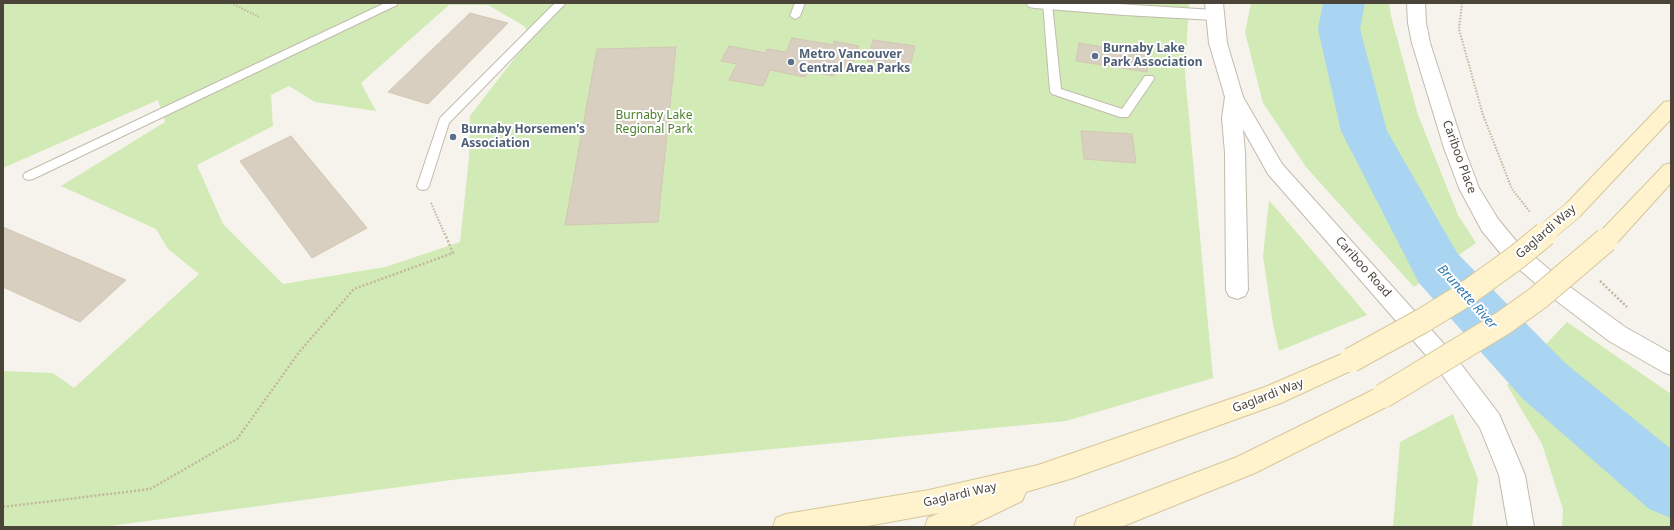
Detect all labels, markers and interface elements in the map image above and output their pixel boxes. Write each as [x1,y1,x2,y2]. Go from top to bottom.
place label: Burnaby Lake Park Association [1103,42,1202,70]
place label: Metro Vancouver Central Area Parks [799,48,910,76]
marker: Burnaby Lake Park Association [1090,51,1100,61]
marker: Metro Vancouver Central Area Parks [786,57,796,67]
park label: Burnaby Lake Regional Park [615,109,693,137]
street label: Cariboo Place [1439,118,1479,196]
place label: Burnaby Horsemen's Association [461,123,585,151]
marker: Burnaby Horsemen's Association [448,132,458,142]
street label: Gaglardi Way [1513,202,1579,262]
street label: Cariboo Road [1332,234,1394,300]
water label: Brunette River [1434,261,1500,333]
street label: Gaglardi Way [1231,376,1305,416]
street label: Gaglardi Way [922,480,998,510]

